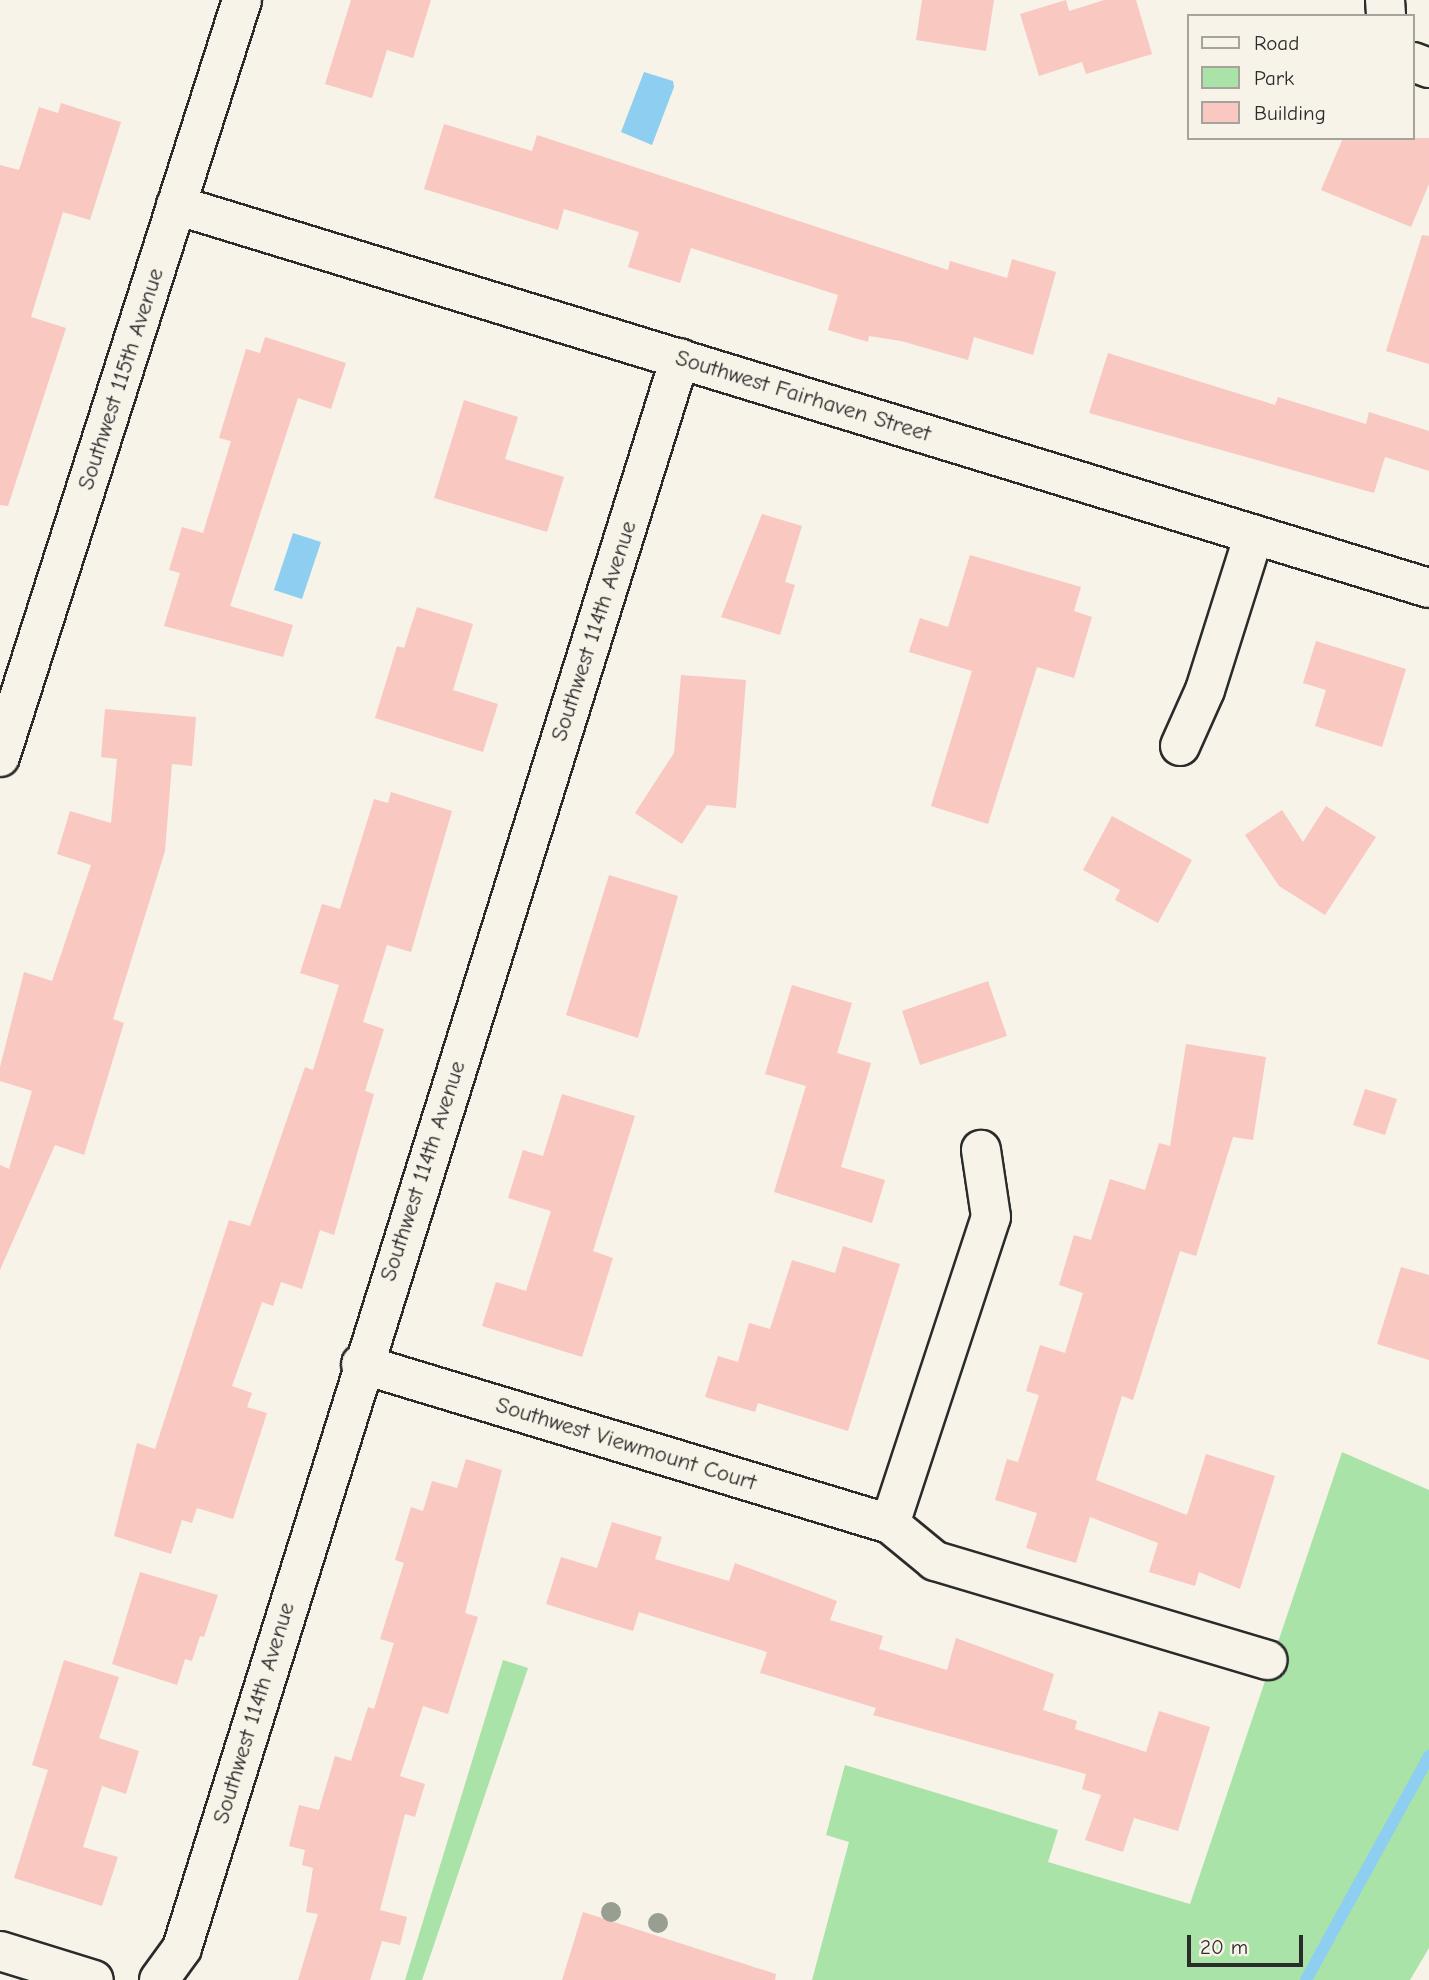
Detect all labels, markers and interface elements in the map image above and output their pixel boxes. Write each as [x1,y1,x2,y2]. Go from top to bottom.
legend [1188,14,1415,140]
text: Road [1254,31,1299,55]
text: Park [1254,66,1294,90]
text: Building [1254,101,1326,125]
street label: Southwest 115th Avenue [72,265,170,493]
street label: Southwest Fairhaven Street [672,344,934,448]
street label: Southwest 114th Avenue [545,517,643,745]
street label: Southwest 114th Avenue [374,1057,472,1285]
street label: Southwest Viewmount Court [493,1391,759,1497]
street label: Southwest 114th Avenue [207,1599,301,1827]
scale bar [1191,1920,1306,1964]
text: 20 m [1200,1935,1248,1959]

